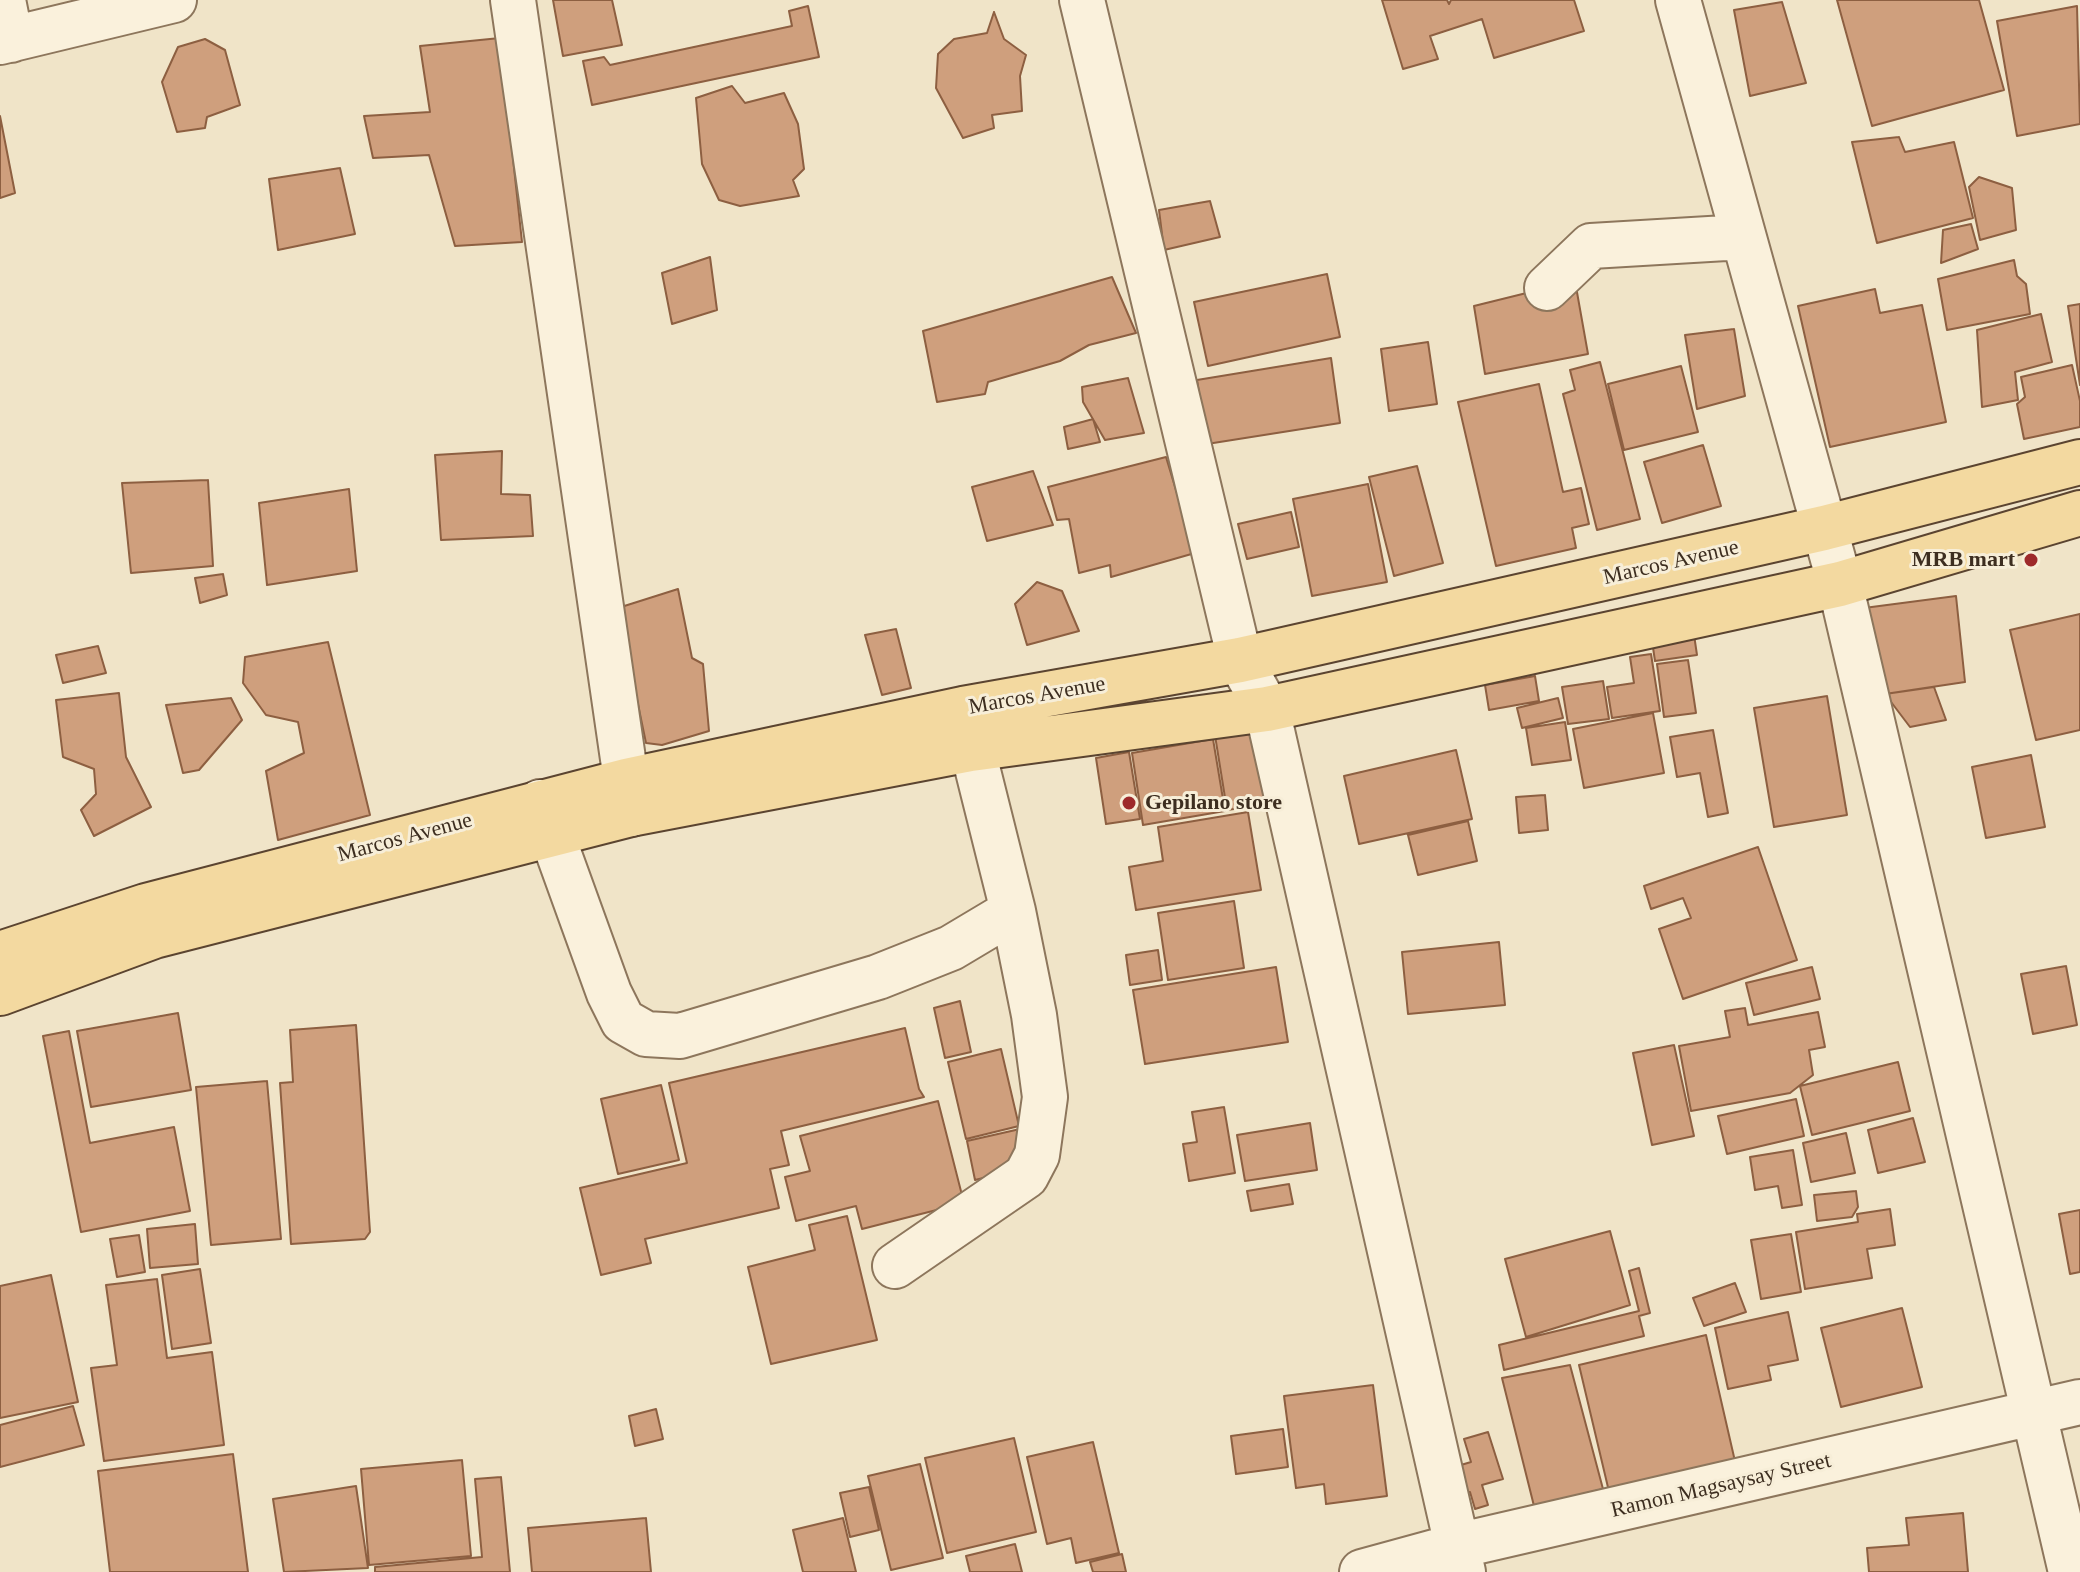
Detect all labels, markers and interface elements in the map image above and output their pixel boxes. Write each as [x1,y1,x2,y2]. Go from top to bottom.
street label: Marcos Avenue [1601,535,1741,591]
place label: MRB mart [1912,547,2015,573]
marker: MRB mart [2022,551,2040,569]
street label: Marcos Avenue [967,671,1107,721]
place label: Gepilano store [1145,790,1282,816]
marker: Gepilano store [1120,794,1138,812]
street label: Marcos Avenue [335,807,475,869]
street label: Ramon Magsaysay Street [1608,1448,1834,1524]

